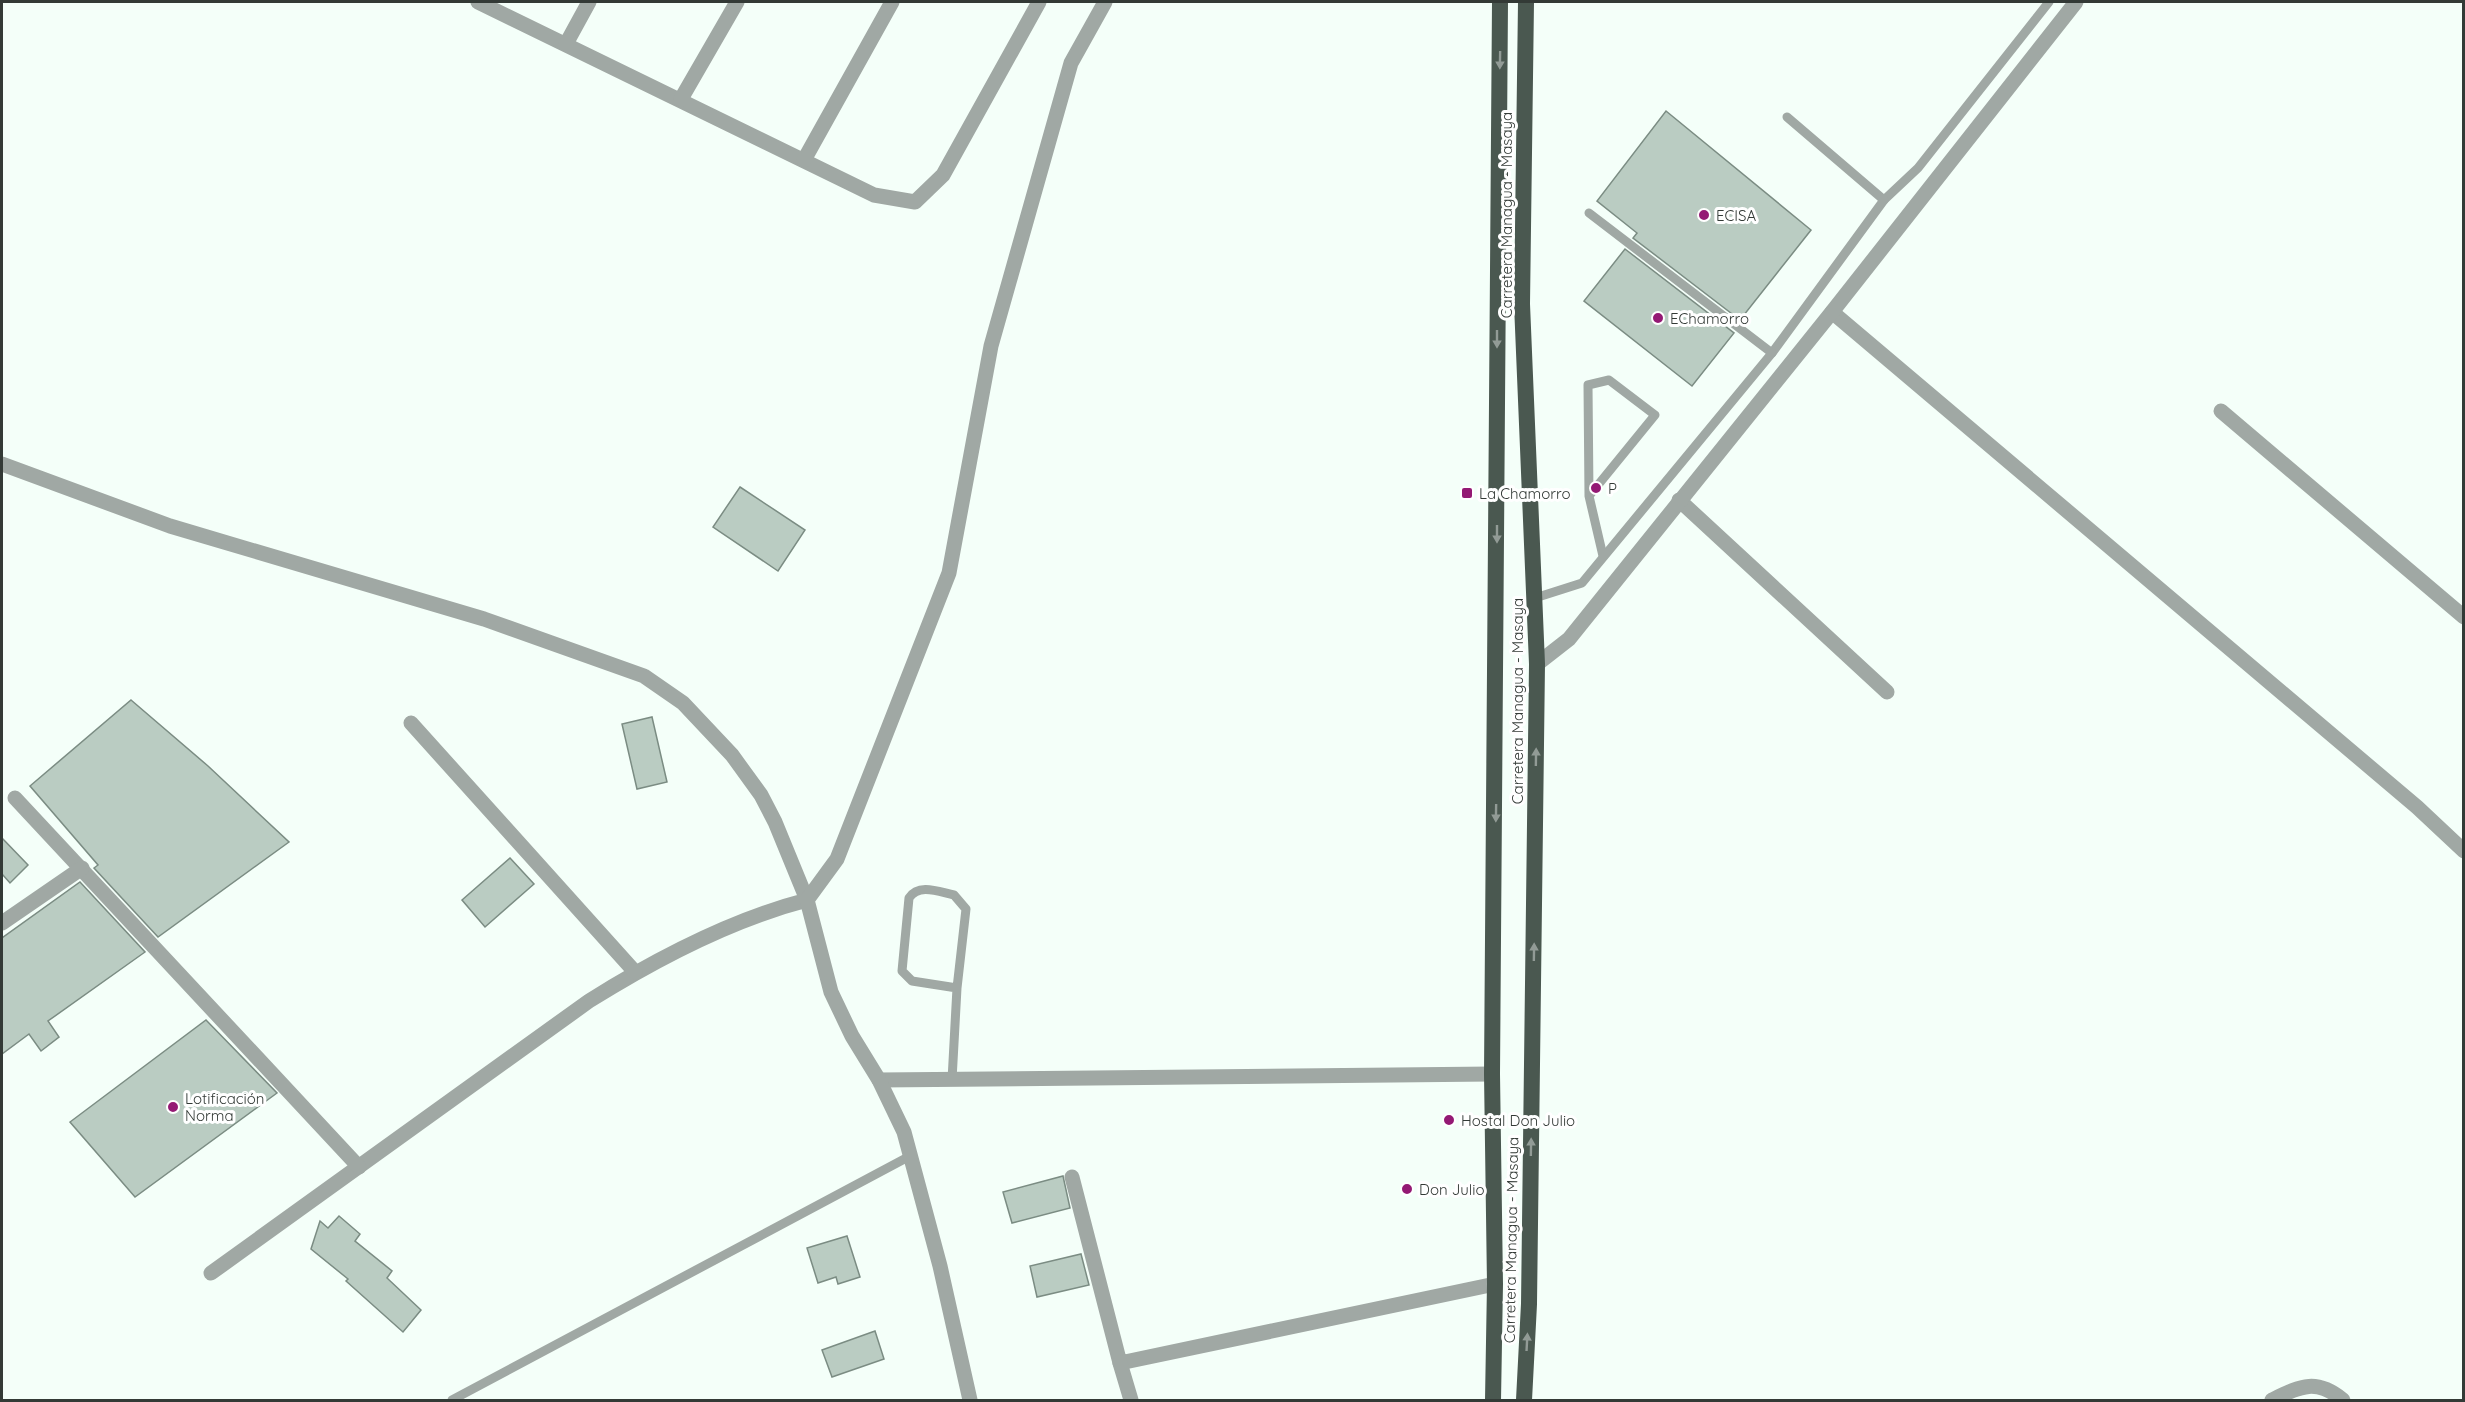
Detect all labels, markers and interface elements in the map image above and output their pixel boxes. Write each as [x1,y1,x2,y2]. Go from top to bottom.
one-way arrow [1495,50,1505,69]
street label: Carretera Managua - Masaya [1497,112,1516,318]
place label: ECISA [1716,206,1756,225]
marker: ECISA [1697,208,1711,222]
place label: EChamorro [1670,309,1749,328]
marker: EChamorro [1651,311,1665,325]
one-way arrow [1492,329,1502,348]
place label: P [1608,479,1617,498]
marker: P [1589,481,1603,495]
place label: La Chamorro [1479,484,1571,503]
marker: La Chamorro [1460,486,1474,500]
one-way arrow [1492,524,1502,543]
street label: Carretera Managua - Masaya [1508,598,1527,804]
one-way arrow [1531,748,1541,767]
one-way arrow [1491,803,1501,822]
one-way arrow [1529,943,1539,962]
place label: Lotificación Norma [185,1089,265,1125]
marker: Lotificación Norma [166,1100,180,1114]
place label: Hostal Don Julio [1461,1111,1575,1130]
marker: Hostal Don Julio [1442,1113,1456,1127]
street label: Carretera Managua - Masaya [1500,1137,1522,1343]
one-way arrow [1526,1138,1536,1157]
place label: Don Julio [1419,1180,1485,1199]
marker: Don Julio [1400,1182,1414,1196]
one-way arrow [1523,1333,1532,1352]

